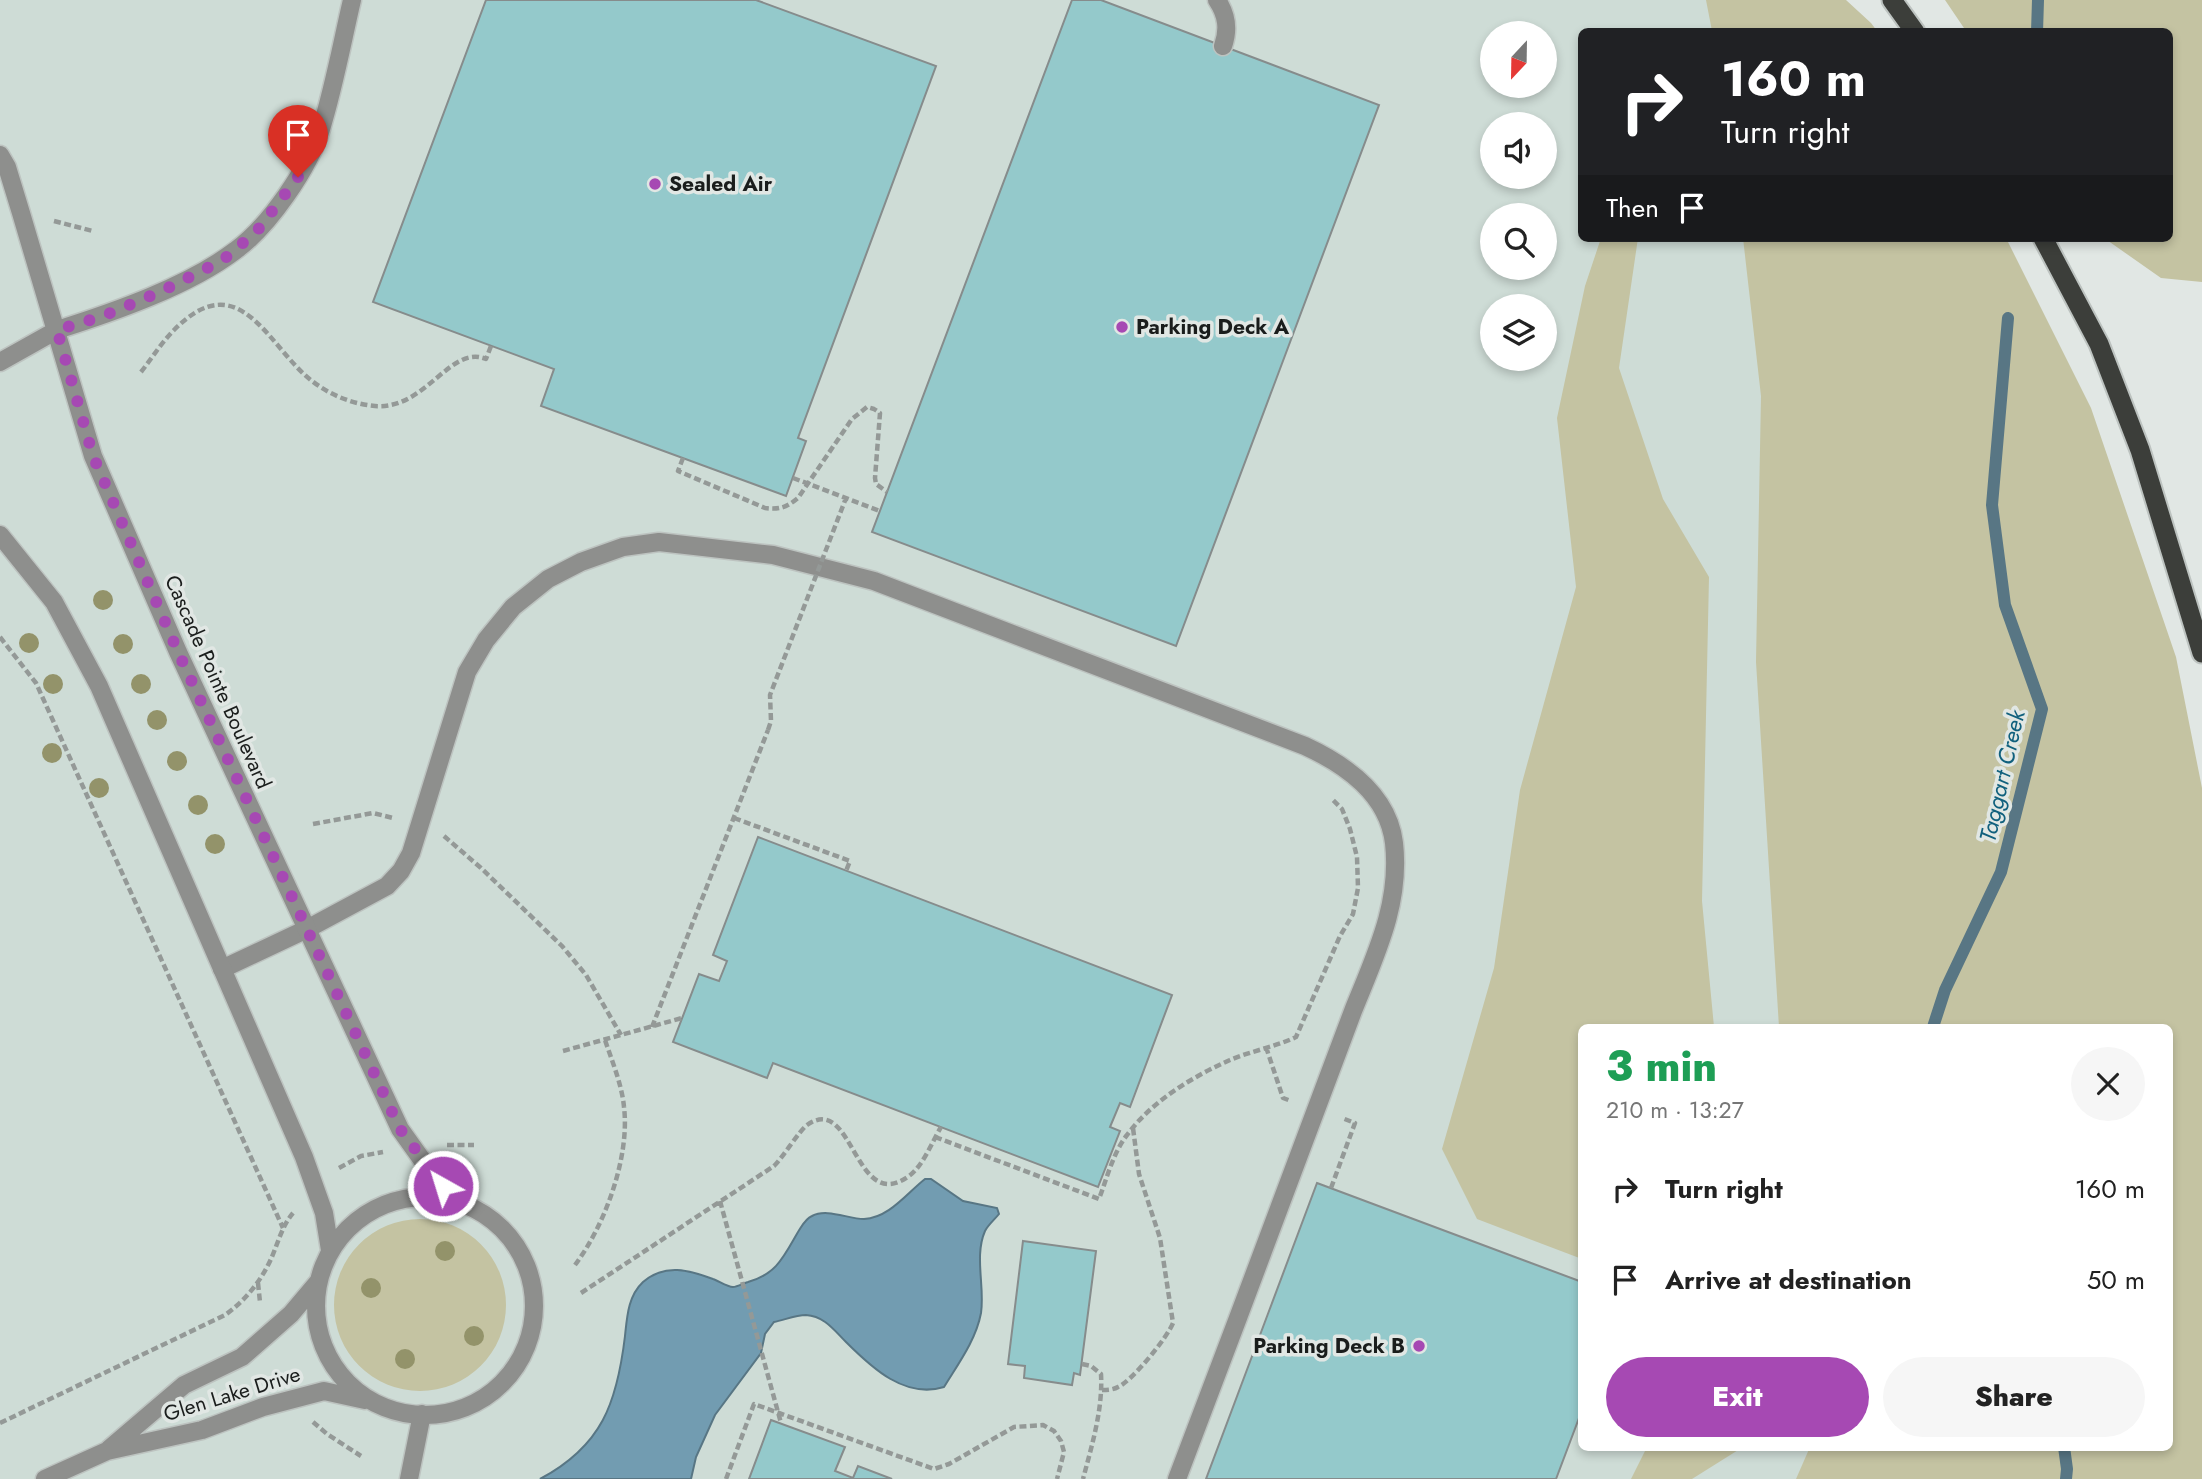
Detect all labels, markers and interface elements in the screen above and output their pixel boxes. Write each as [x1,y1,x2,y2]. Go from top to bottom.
north arrow [1480,21,1558,98]
map controls [1480,21,1557,371]
text: 160 m [1721,44,1866,114]
icon: right [1606,56,1697,147]
pin [268,105,328,177]
text: Turn right [1721,109,1850,155]
button: sound [1480,112,1557,189]
icon: arrive [279,116,317,154]
place label: Sealed Air [669,169,773,199]
marker: Sealed Air [647,176,663,192]
text: Then [1606,189,1659,227]
icon: arrive [1673,189,1711,227]
button: search [1480,203,1557,280]
button: layers [1480,294,1557,371]
place label: Parking Deck A [1136,312,1290,342]
marker: Parking Deck A [1114,319,1130,335]
street label: Cascade Pointe Boulevard [157,570,279,794]
water label: Taggart Creek [1970,706,2034,845]
text: 3 min [1606,1036,1717,1097]
button: close [2071,1047,2145,1121]
text: 210 m · 13:27 [1606,1093,1744,1127]
position arrow [406,1149,480,1223]
icon: right [1606,1170,1644,1208]
text: Turn right [1665,1170,1783,1208]
text: 160 m [2075,1170,2145,1208]
icon: arrive [1606,1261,1644,1299]
text: Arrive at destination [1665,1261,1912,1299]
text: 50 m [2087,1261,2145,1299]
place label: Parking Deck B [1253,1331,1405,1361]
marker: Parking Deck B [1411,1338,1427,1354]
button: Exit [1606,1357,1869,1437]
button: Share [1883,1357,2145,1437]
street label: Glen Lake Drive [160,1359,304,1429]

